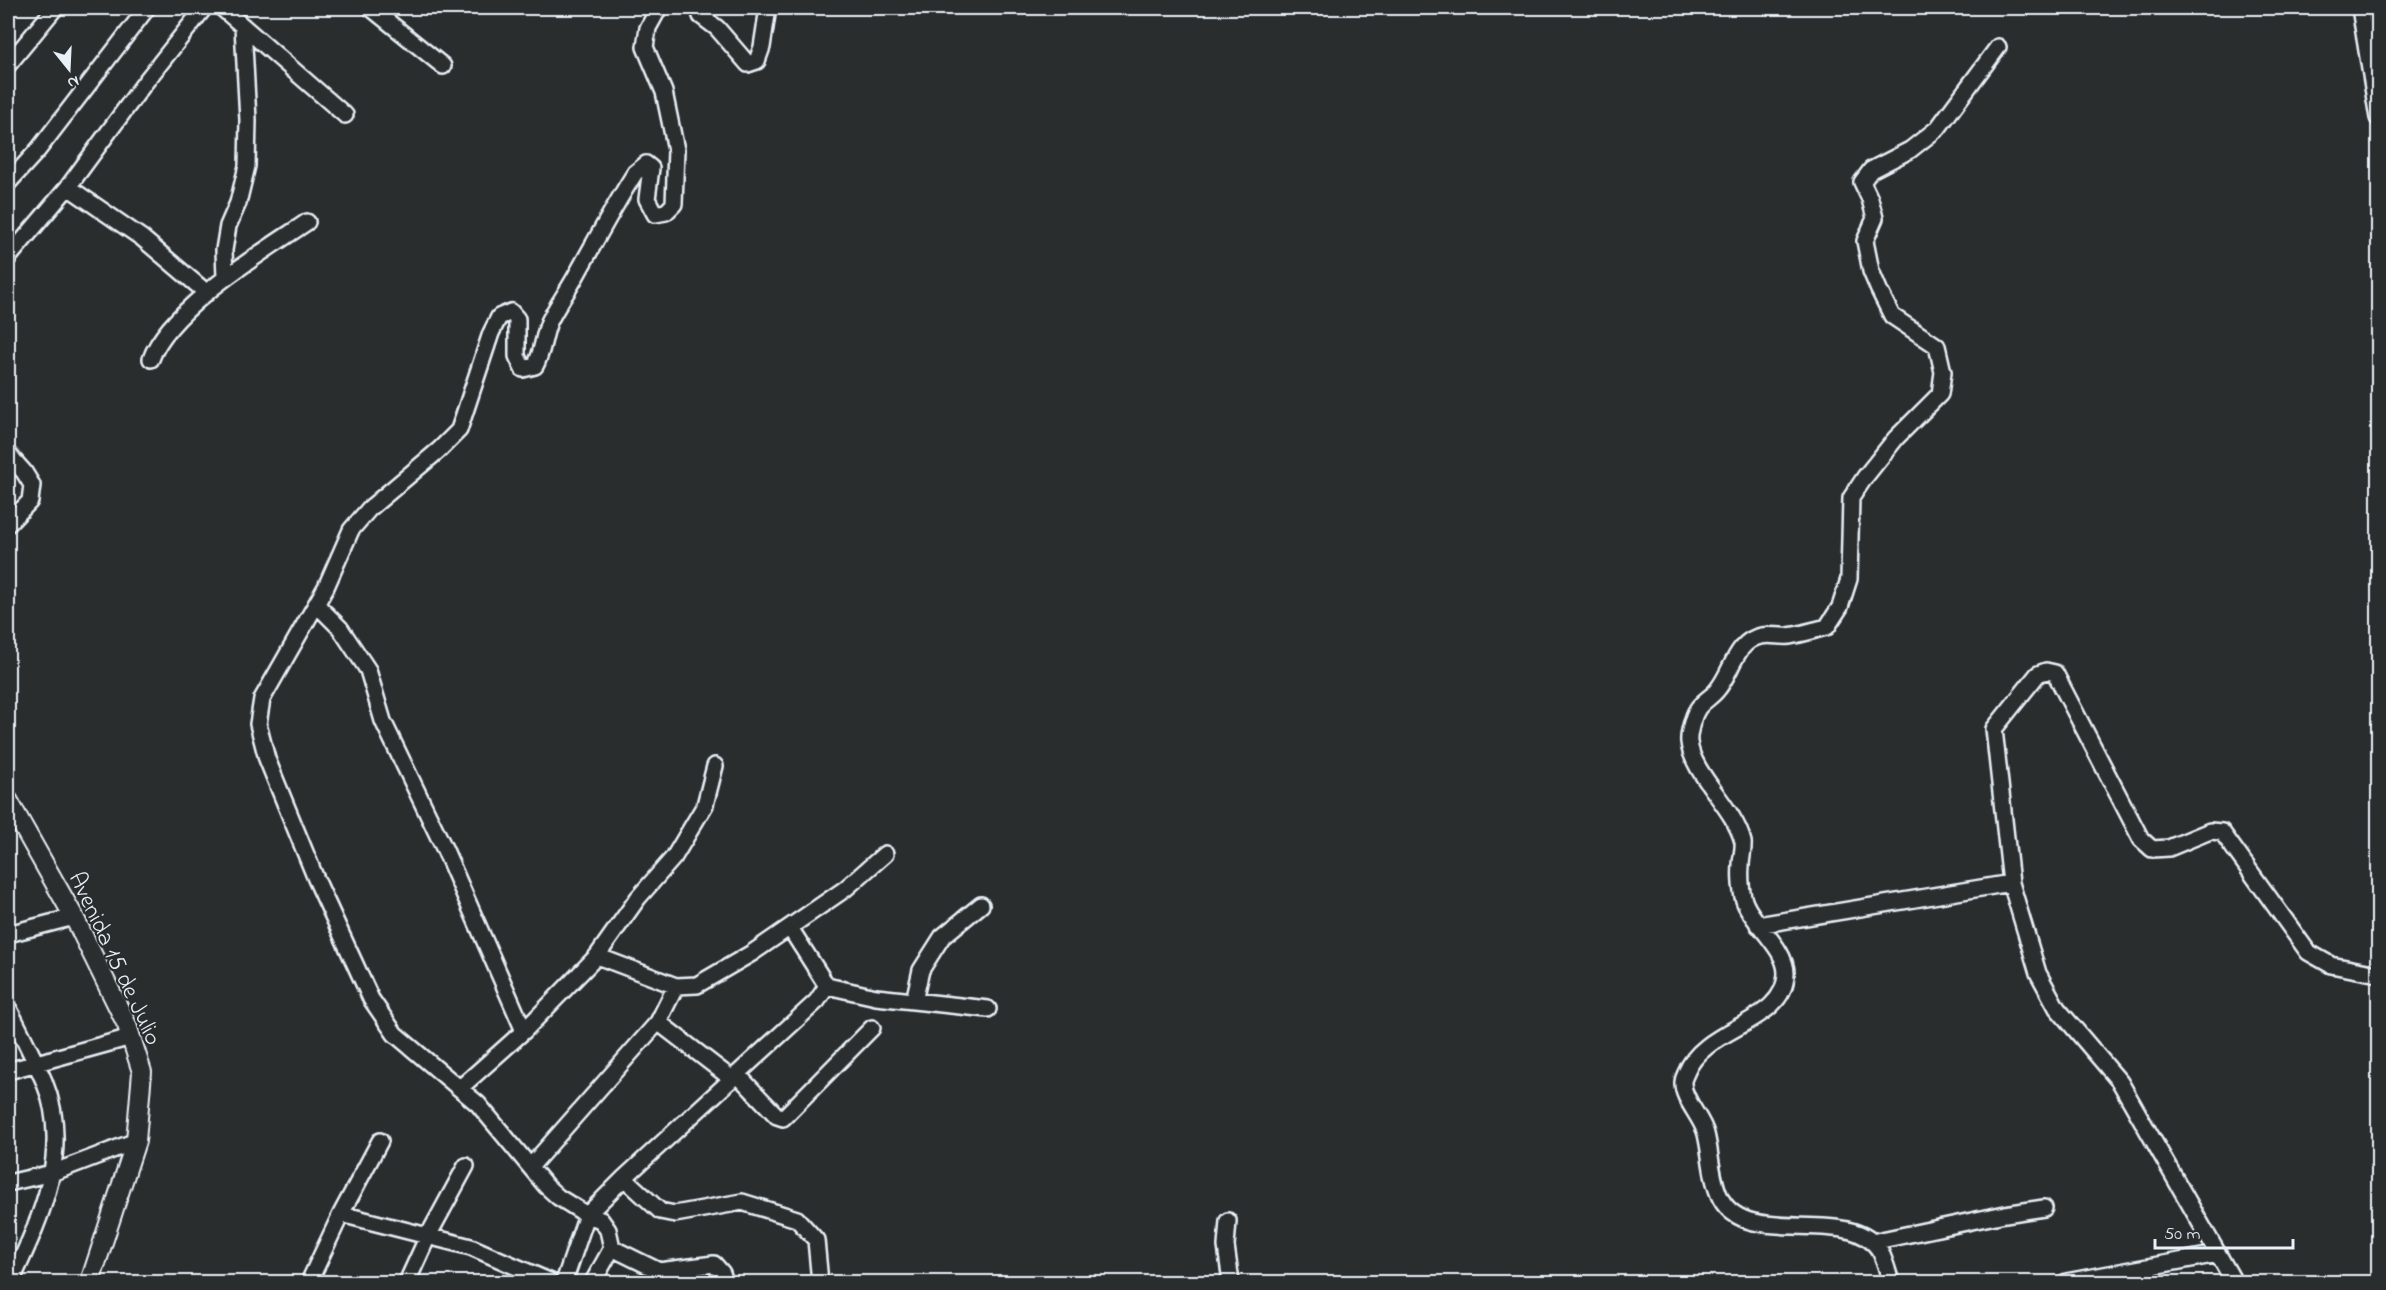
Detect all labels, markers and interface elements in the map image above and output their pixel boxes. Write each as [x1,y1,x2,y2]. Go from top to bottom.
north arrow [39,39,99,99]
text: N [64,68,82,95]
street label: Avenida 15 de Julio [58,867,169,1052]
scale bar [2155,1212,2293,1250]
text: 50 m [2164,1222,2201,1248]

